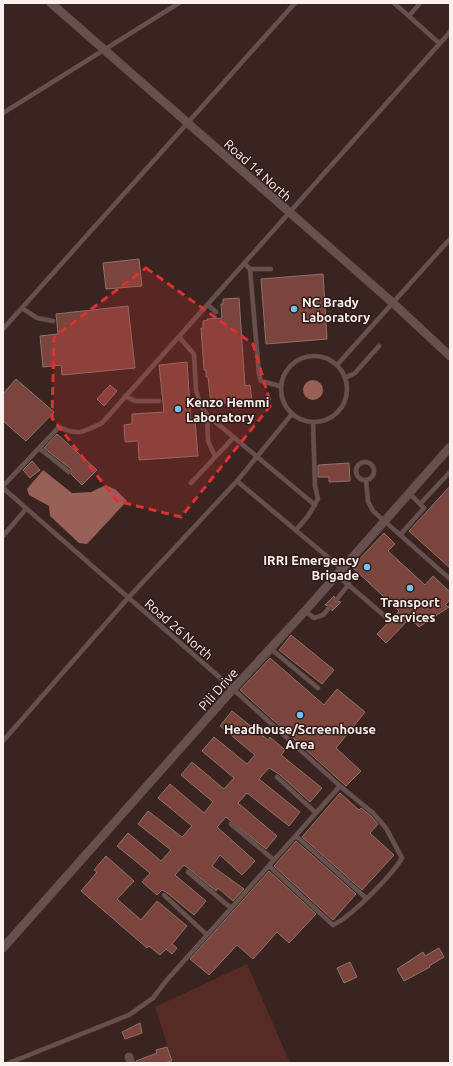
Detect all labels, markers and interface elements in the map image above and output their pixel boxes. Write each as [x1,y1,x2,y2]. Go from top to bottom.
street label: Road 14 North [222,136,294,204]
place label: NC Brady Laboratory [302,295,370,324]
marker: NC Brady Laboratory [289,304,299,314]
place label: Kenzo Hemmi Laboratory [186,395,269,424]
marker: Kenzo Hemmi Laboratory [173,404,183,414]
place label: IRRI Emergency Brigade [263,553,359,582]
marker: IRRI Emergency Brigade [362,562,372,572]
marker: Transport Services [405,583,415,593]
place label: Transport Services [380,595,440,624]
street label: Road 26 North [142,596,216,662]
street label: Pili Drive [196,665,240,713]
marker: Headhouse/Screenhouse Area [295,710,305,720]
place label: Headhouse/Screenhouse Area [224,722,376,751]

